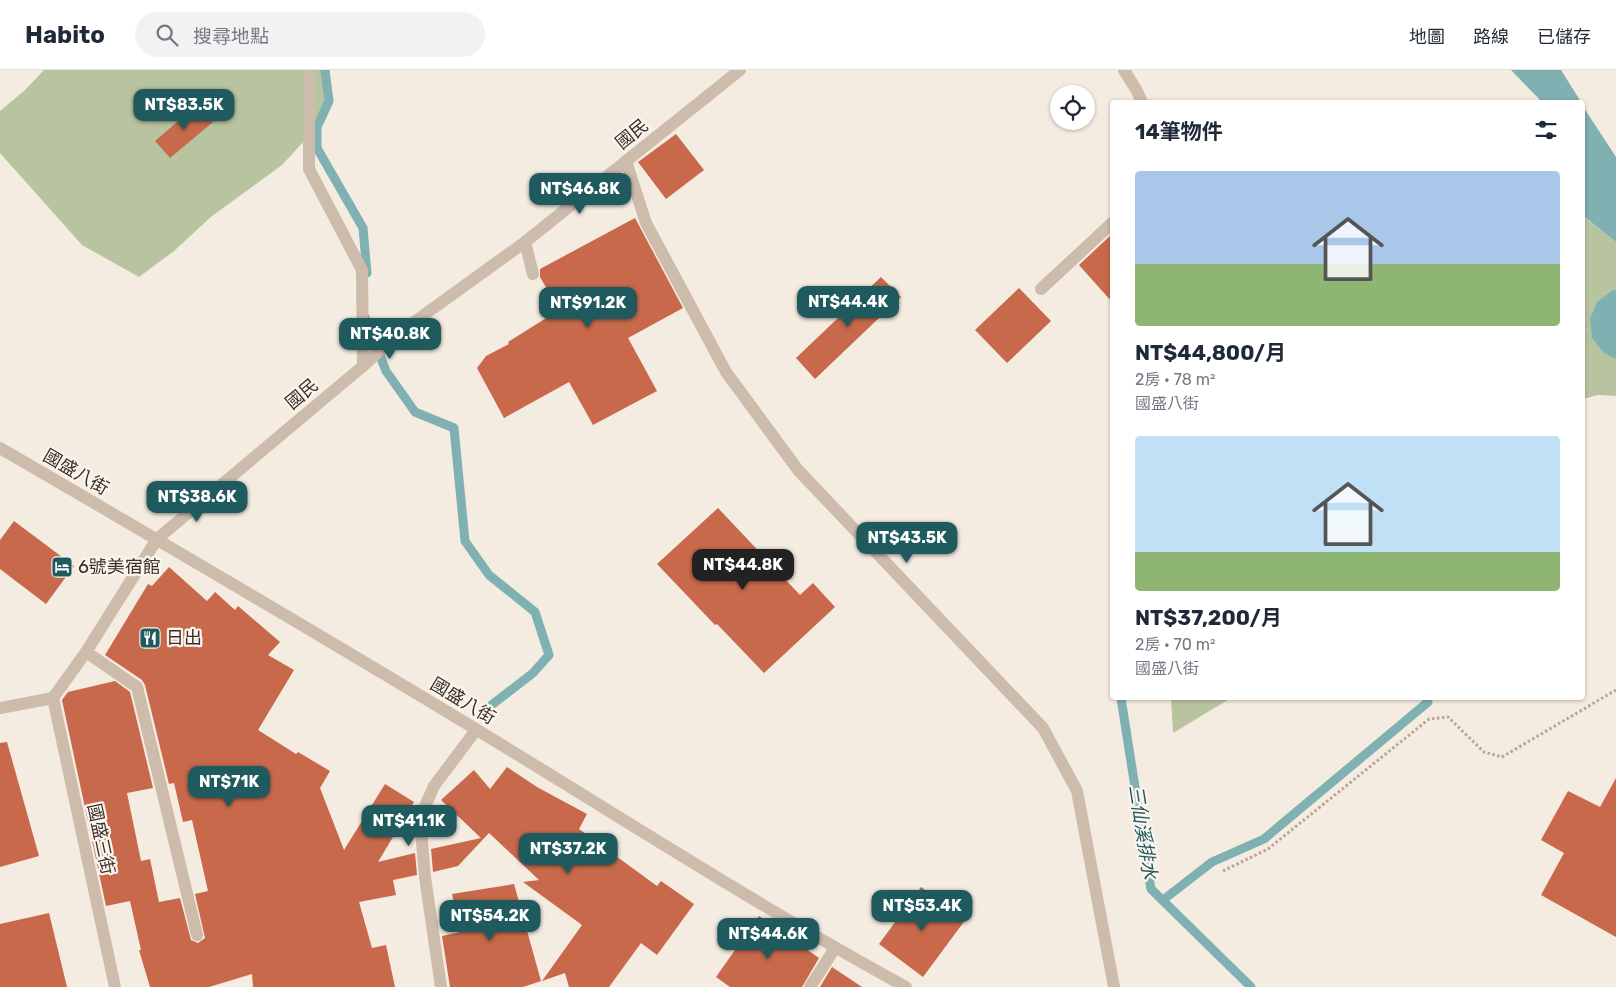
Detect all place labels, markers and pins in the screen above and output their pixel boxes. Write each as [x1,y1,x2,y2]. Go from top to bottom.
pin: NT$83.5K [132,88,236,131]
pin: NT$46.8K [528,172,632,215]
pin: NT$91.2K [536,286,640,329]
pin: NT$44.4K [796,286,900,328]
pin: NT$40.8K [338,318,442,360]
pin: NT$38.6K [145,480,249,523]
pin: NT$43.5K [855,522,959,564]
pin: NT$44.8K [691,548,795,591]
hotel icon: 6號美宿館 [50,555,74,579]
place label: 6號美宿館 [78,556,161,578]
restaurant icon: 日出 [138,626,162,650]
place label: 日出 [166,627,202,649]
pin: NT$71K [188,766,270,808]
pin: NT$41.1K [357,804,461,847]
pin: NT$37.2K [516,832,620,875]
pin: NT$53.4K [870,890,974,932]
pin: NT$54.2K [438,900,542,942]
pin: NT$44.6K [716,918,820,960]

